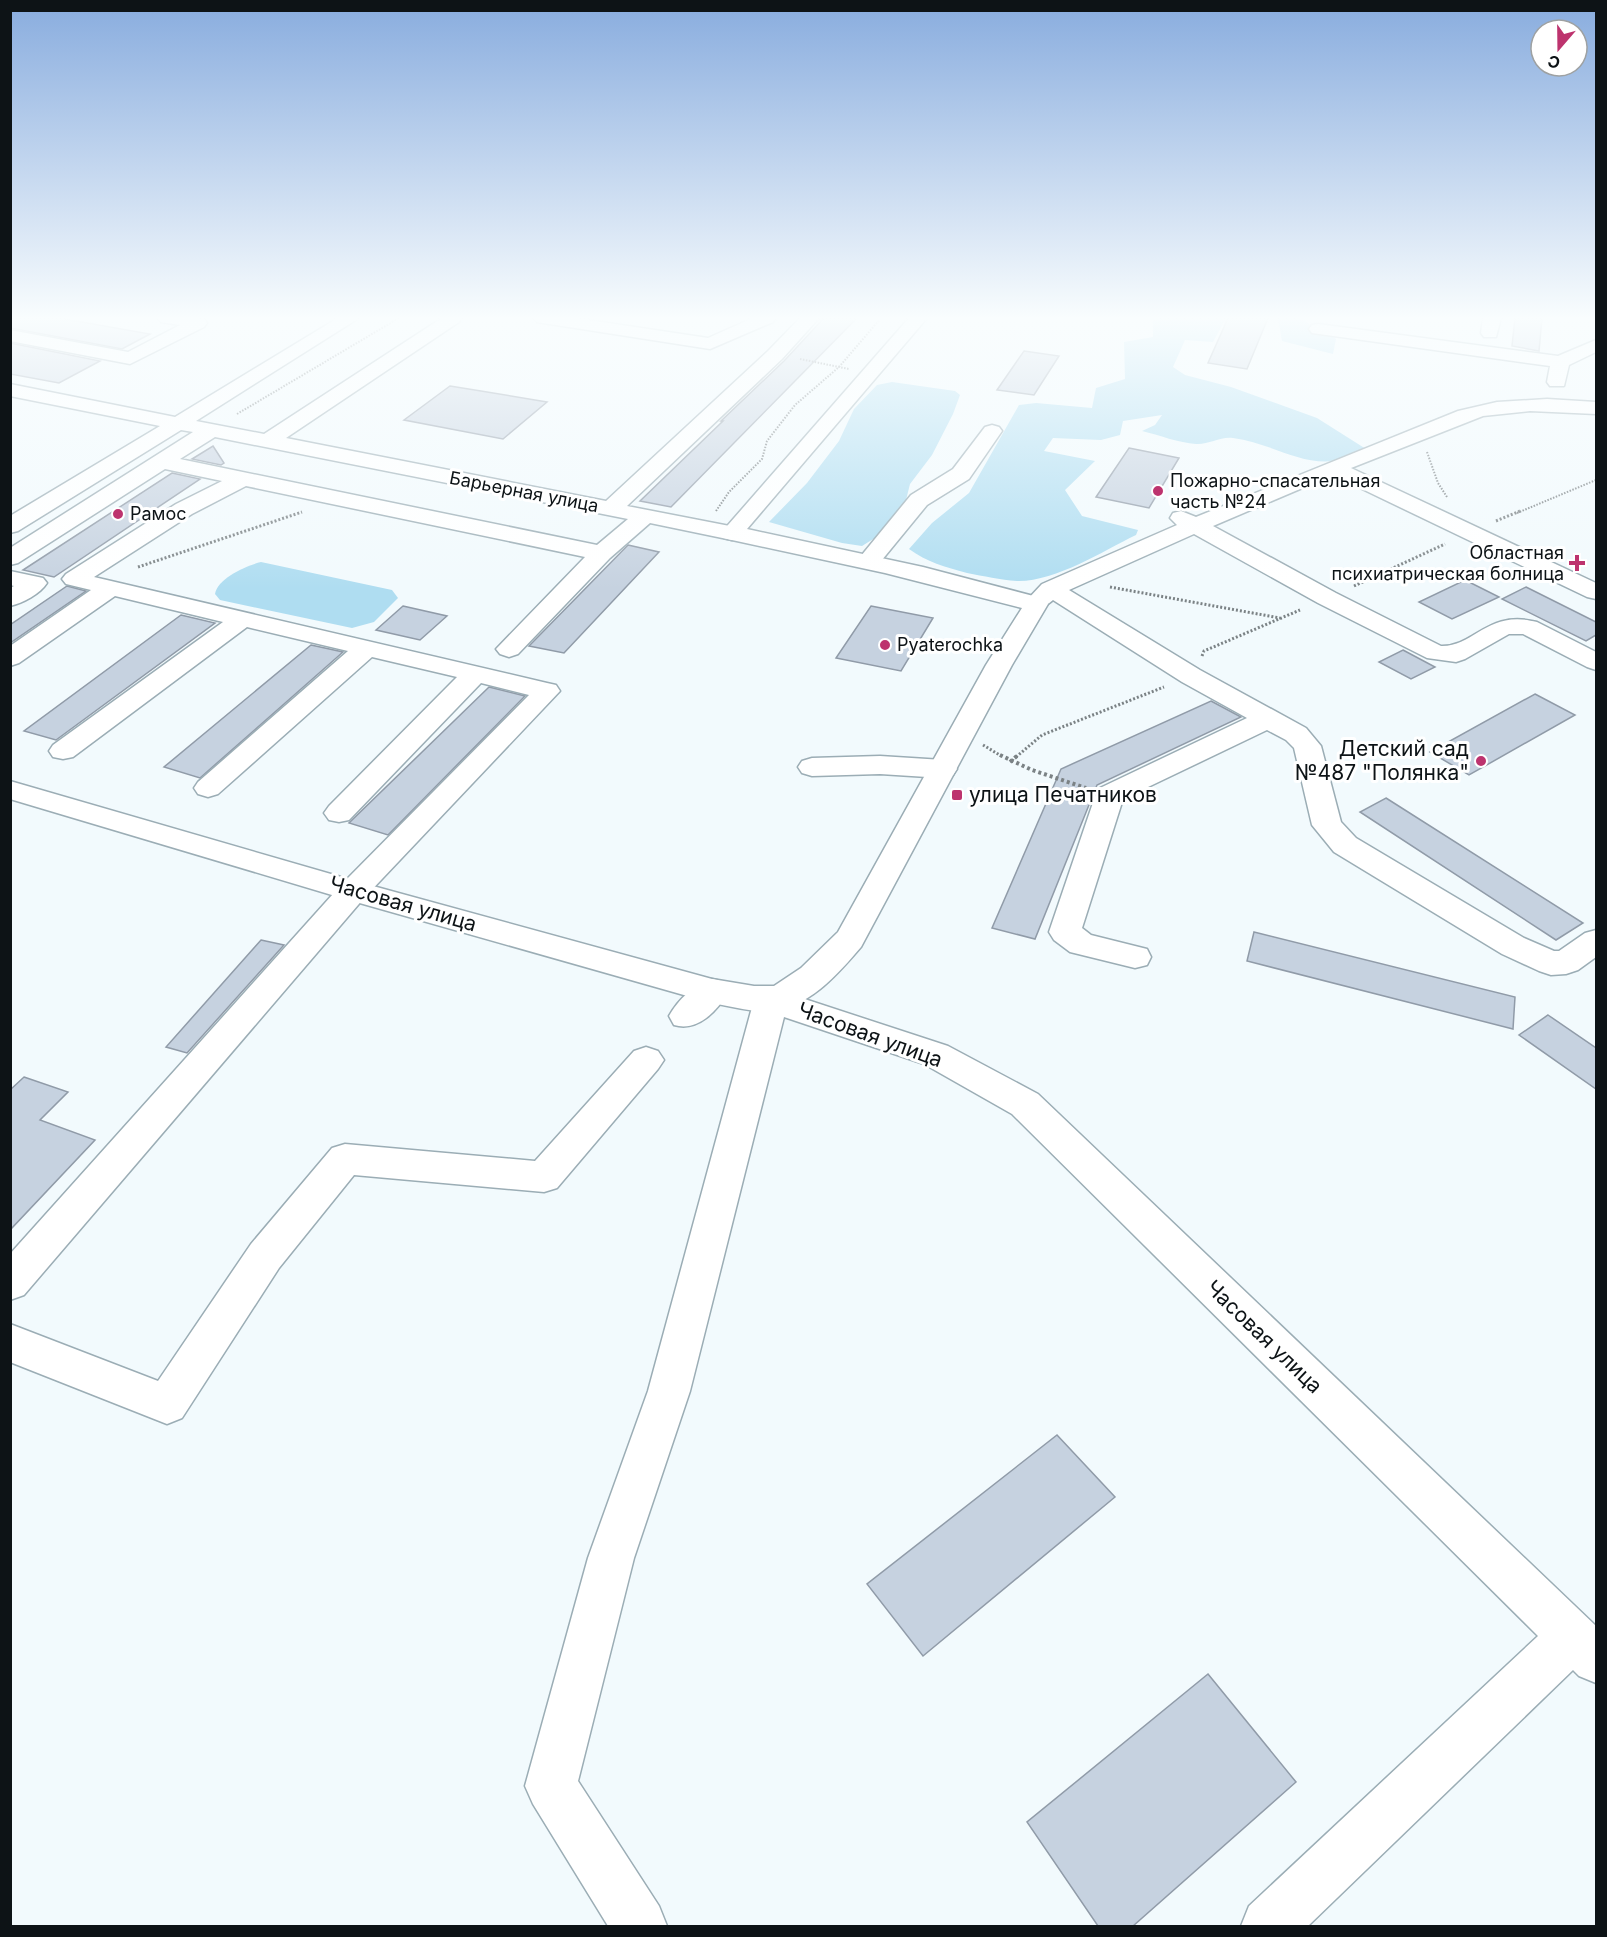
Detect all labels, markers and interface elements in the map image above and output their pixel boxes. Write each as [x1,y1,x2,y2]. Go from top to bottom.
north arrow [1529,18,1589,78]
text: С [1545,51,1563,74]
street label: Барьерная улица [448,467,600,516]
place label: Пожарно-спасательная часть №24 [1170,470,1380,512]
marker: Пожарно-спасательная часть №24 [1151,484,1165,498]
place label: Рамос [130,503,187,524]
marker: Рамос [111,507,125,521]
place label: Областная психиатрическая болница [1332,542,1564,584]
marker: Областная психиатрическая болница [1568,554,1586,572]
place label: Pyaterochka [897,634,1003,655]
marker: Pyaterochka [878,638,892,652]
place label: Детский сад №487 "Полянка" [1295,736,1469,785]
marker: Детский сад №487 "Полянка" [1474,754,1488,768]
place label: улица Печатников [969,782,1157,807]
marker: улица Печатников [950,788,964,802]
street label: Часовая улица [327,871,480,936]
street label: Часовая улица [794,997,946,1072]
street label: Часовая улица [1201,1275,1328,1398]

